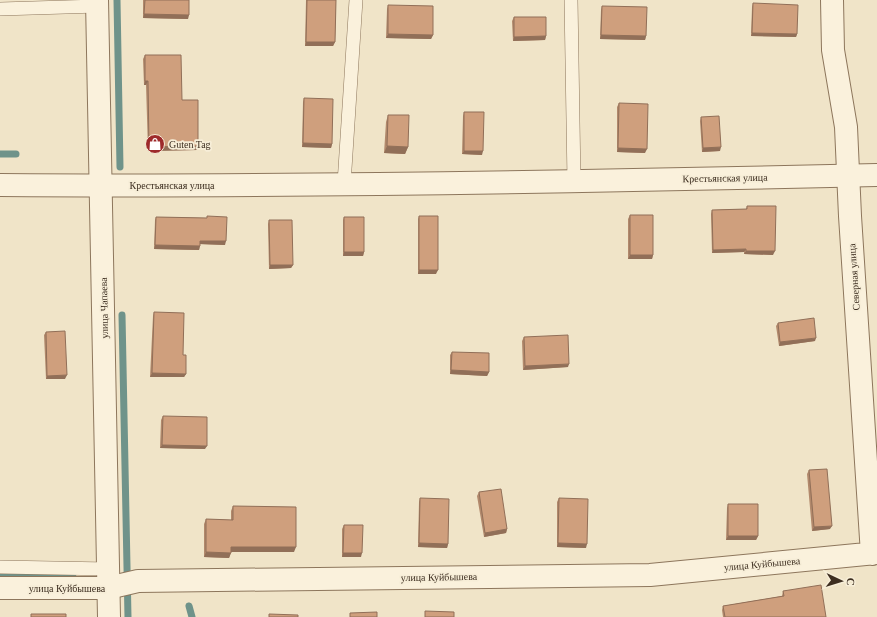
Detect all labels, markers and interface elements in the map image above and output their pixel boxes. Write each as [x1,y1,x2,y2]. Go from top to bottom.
shop icon: Guten Tag [144,133,166,155]
place label: Guten Tag [169,139,211,150]
street label: Крестьянская улица [682,172,768,184]
street label: Крестьянская улица [129,180,215,191]
street label: Северная улица [846,243,862,311]
street label: улица Чапаева [98,277,110,339]
street label: улица Куйбышева [723,555,801,573]
north arrow [821,561,861,601]
street label: улица Куйбышева [401,571,478,583]
text: С [845,577,857,586]
street label: улица Куйбышева [29,583,106,594]

